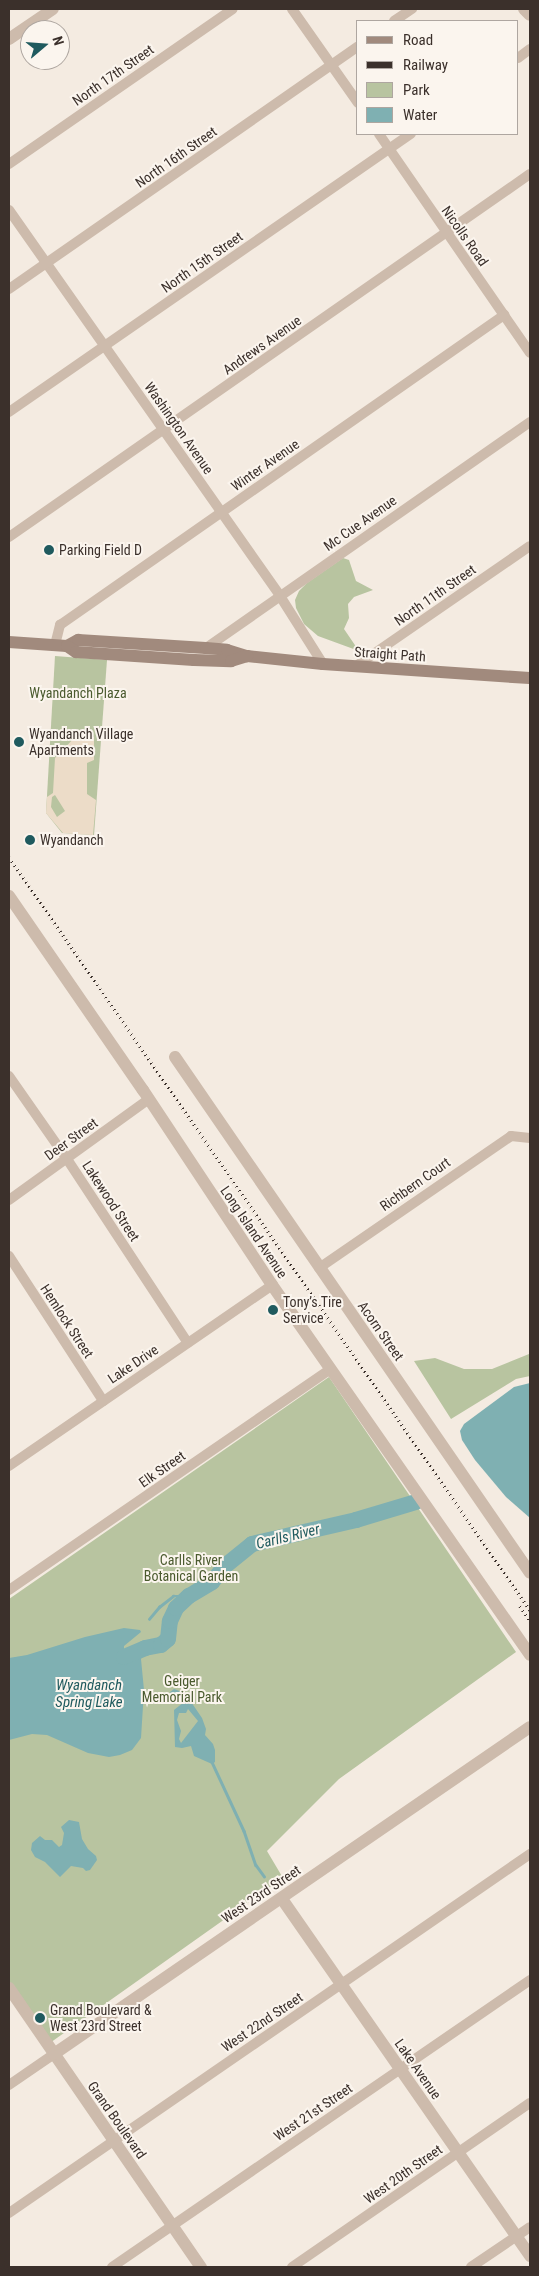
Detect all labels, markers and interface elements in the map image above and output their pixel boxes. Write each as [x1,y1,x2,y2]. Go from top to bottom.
north arrow [20,20,70,70]
legend [356,20,519,135]
text: Road [403,31,433,49]
text: N [49,34,67,47]
street label: North 17th Street [69,41,157,109]
text: Railway [403,56,448,74]
text: Park [403,81,430,99]
text: Water [403,106,437,124]
street label: North 16th Street [132,123,220,191]
street label: Nicolls Road [438,203,492,269]
street label: North 15th Street [158,228,246,296]
street label: Andrews Avenue [220,312,304,378]
street label: Washington Avenue [141,379,217,477]
street label: Winter Avenue [228,435,302,495]
street label: Mc Cue Avenue [320,492,400,554]
place label: Parking Field D [59,542,142,558]
marker: Parking Field D [43,544,55,556]
street label: North 11th Street [391,561,479,629]
street label: Straight Path [354,643,426,665]
park label: Wyandanch Plaza [29,685,127,701]
place label: Wyandanch Village Apartments [29,726,133,759]
marker: Wyandanch Village Apartments [13,736,25,748]
place label: Wyandanch [40,832,104,848]
marker: Wyandanch [24,834,36,846]
street label: Deer Street [41,1114,101,1164]
street label: Richbern Court [377,1154,453,1214]
street label: Lakewood Street [79,1158,143,1244]
street label: Long Island Avenue [217,1183,291,1281]
street label: Hemlock Street [37,1281,97,1361]
place label: Tony’s Tire Service [283,1294,342,1326]
street label: Acorn Street [354,1298,408,1364]
marker: Tony’s Tire Service [267,1304,279,1316]
street label: Lake Drive [105,1341,161,1387]
street label: Elk Street [136,1447,188,1491]
water label: Carlls River [254,1520,322,1554]
park label: Carlls River Botanical Garden [144,1552,238,1584]
park label: Geiger Memorial Park [142,1673,222,1705]
water label: Wyandanch Spring Lake [55,1676,123,1711]
street label: West 23rd Street [218,1861,304,1927]
street label: West 22nd Street [218,1989,306,2055]
place label: Grand Boulevard & West 23rd Street [50,2002,152,2034]
marker: Grand Boulevard & West 23rd Street [34,2012,46,2024]
street label: Lake Avenue [391,2036,445,2102]
street label: Grand Boulevard [84,2078,150,2162]
street label: West 21st Street [271,2080,355,2144]
street label: West 20th Street [361,2141,445,2207]

